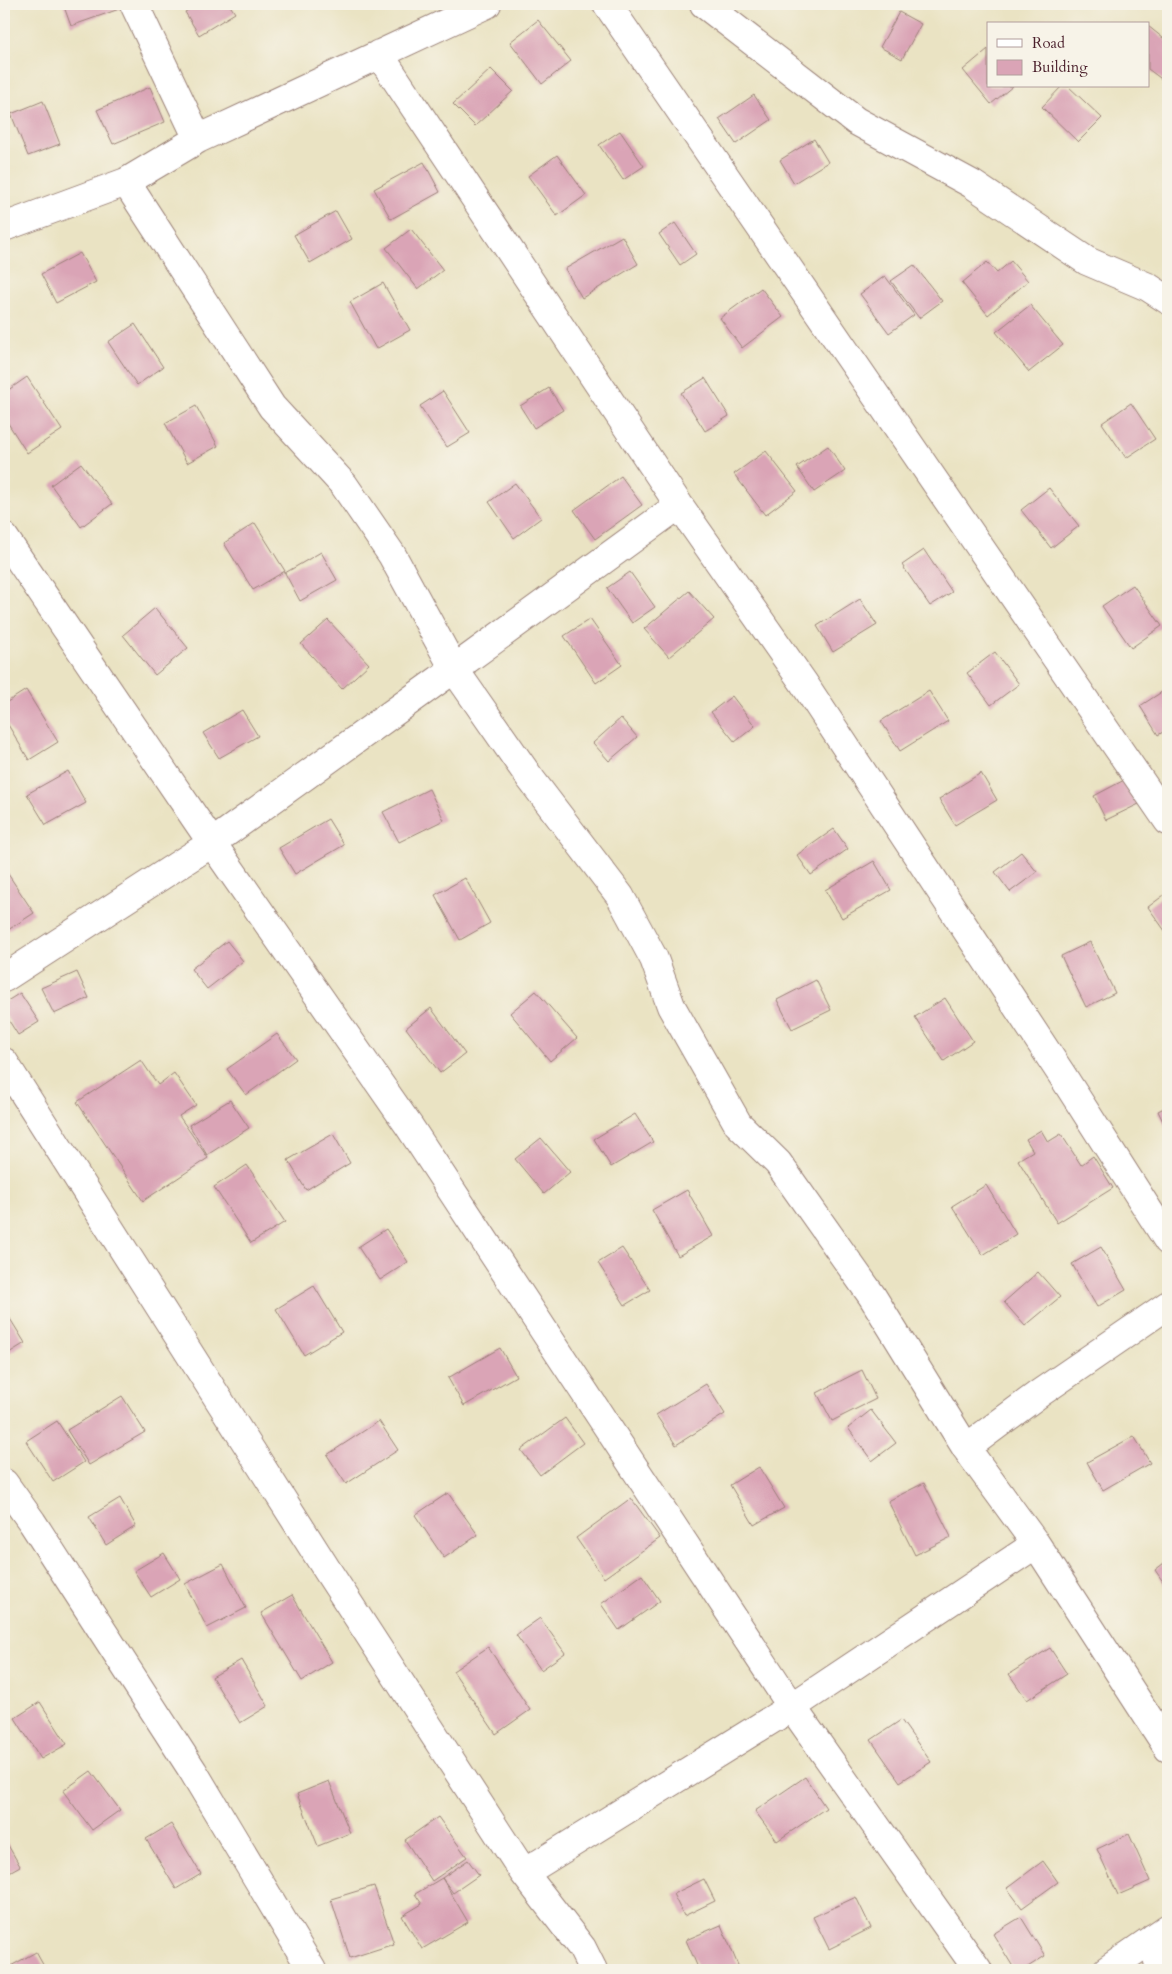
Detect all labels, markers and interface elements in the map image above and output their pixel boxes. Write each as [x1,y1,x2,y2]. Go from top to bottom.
legend [987,22,1150,88]
text: Road [1032,33,1065,53]
text: Building [1032,57,1088,77]

